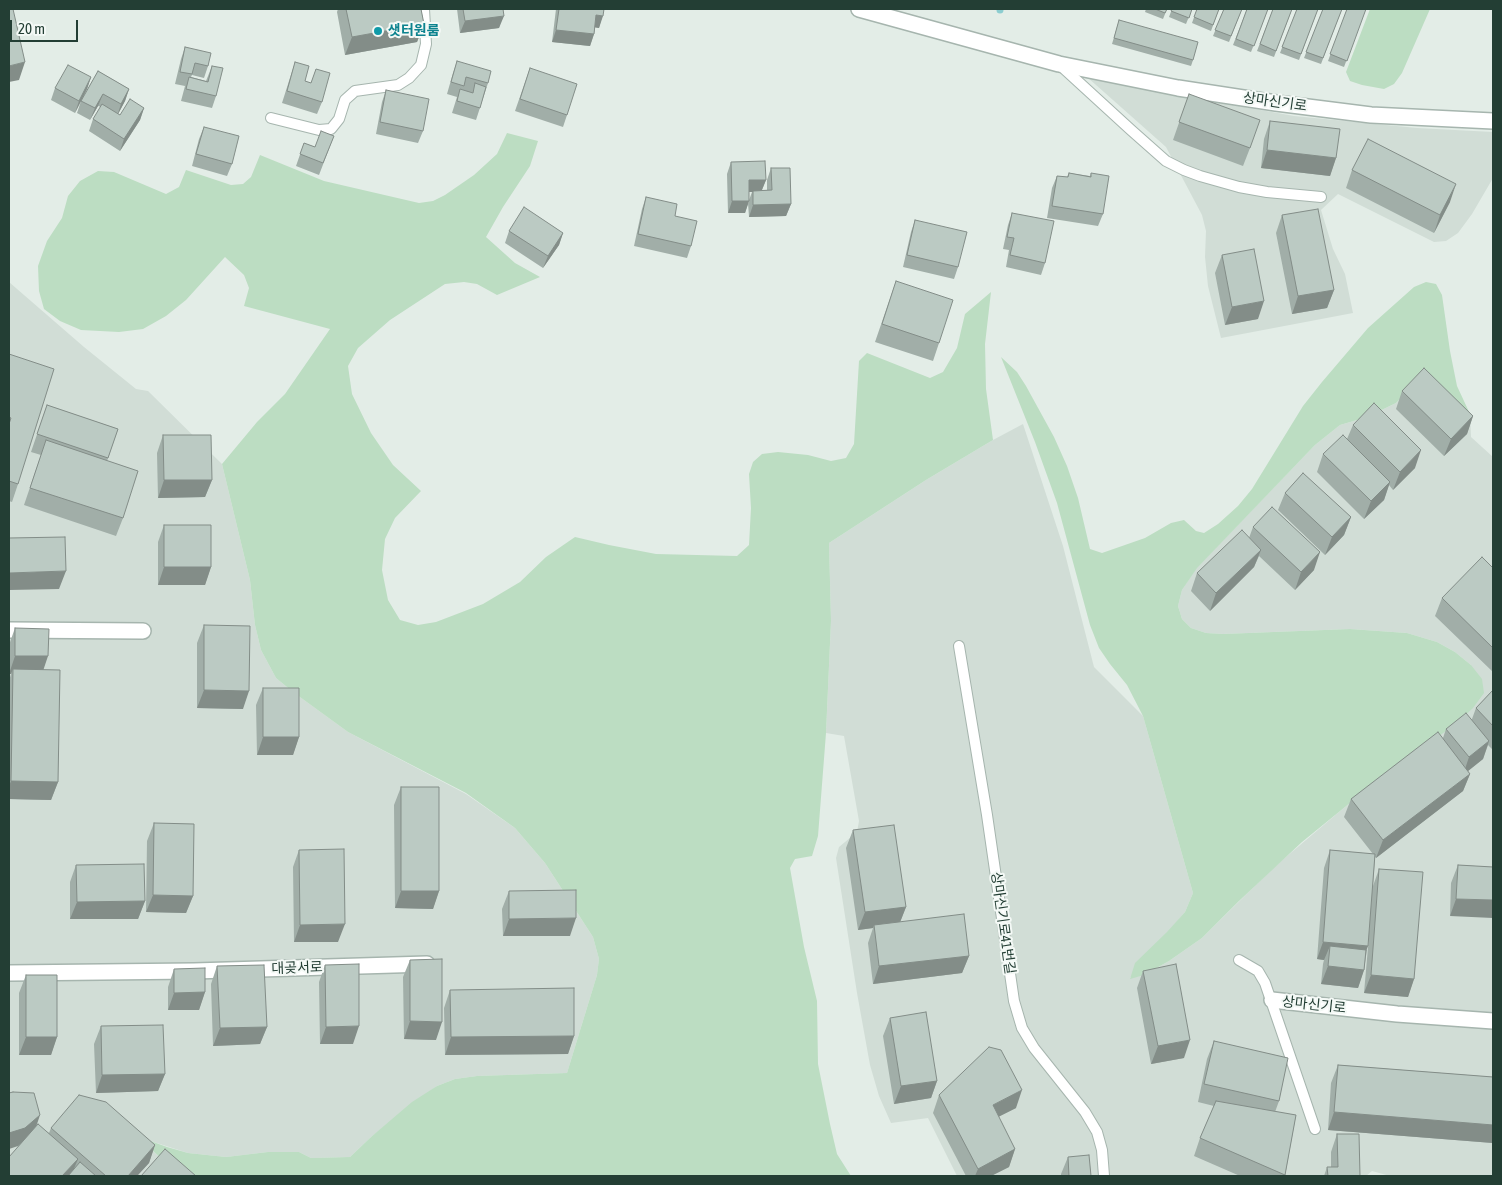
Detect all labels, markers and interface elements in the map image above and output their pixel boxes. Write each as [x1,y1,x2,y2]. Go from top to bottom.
scale bar [12,10,80,42]
text: 20 m [18,20,45,37]
place label: 샛터원룸 [388,23,440,39]
marker: 샛터원룸 [372,25,384,37]
street label: 상마신기로 [1242,89,1308,115]
street label: 상마신기로41번길 [987,871,1019,975]
street label: 대곶서로 [271,959,323,977]
street label: 상마신기로 [1281,993,1347,1017]

